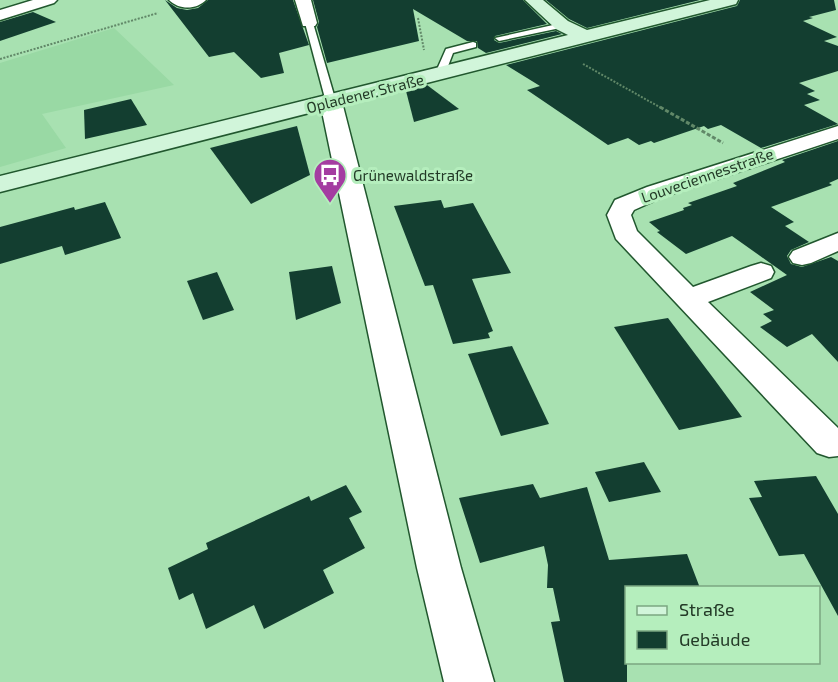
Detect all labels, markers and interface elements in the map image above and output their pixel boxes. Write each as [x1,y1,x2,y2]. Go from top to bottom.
street label: Opladener Straße [304,70,426,116]
street label: Louveciennesstraße [639,144,775,206]
bus stop icon: Grünewaldstraße [312,157,348,204]
place label: Grünewaldstraße [353,166,473,184]
legend [625,586,820,664]
text: Straße [679,598,735,620]
text: Gebäude [679,628,750,650]

